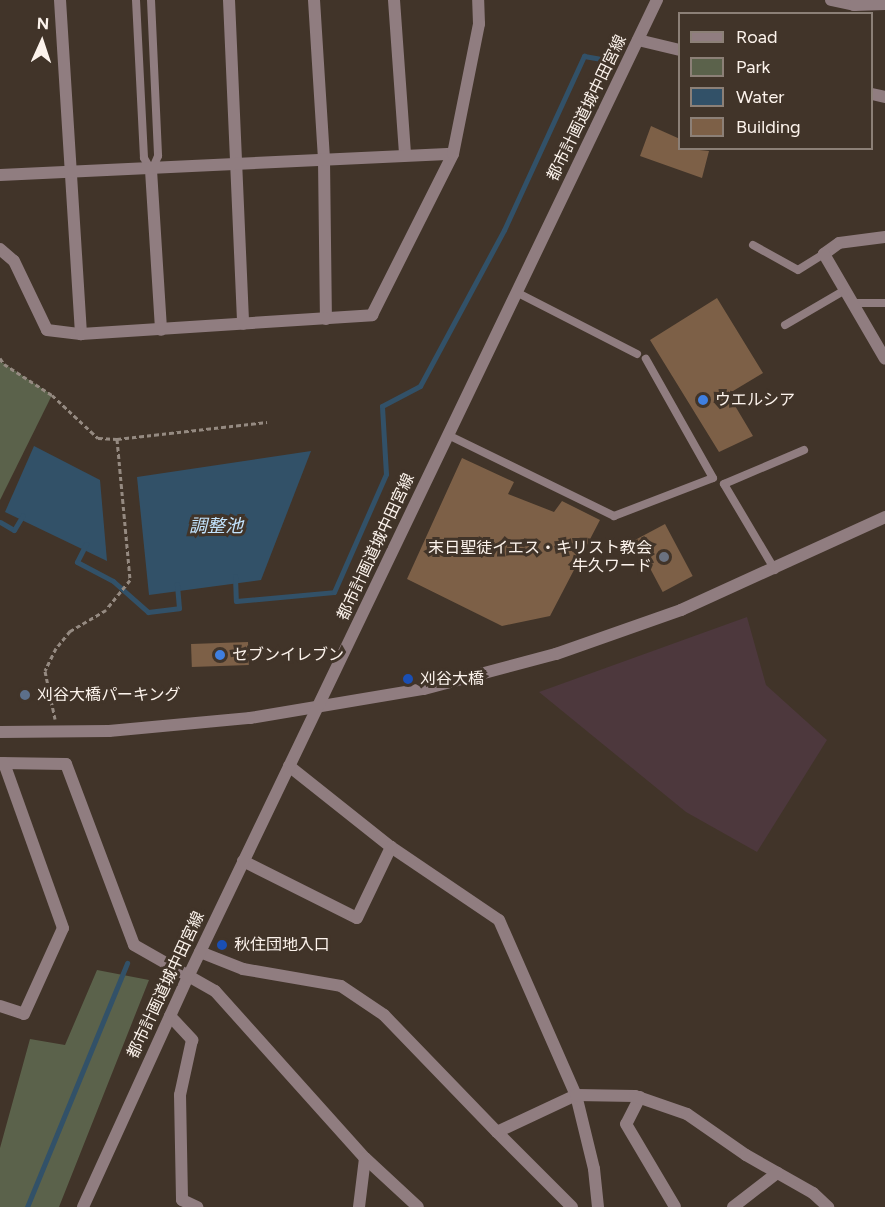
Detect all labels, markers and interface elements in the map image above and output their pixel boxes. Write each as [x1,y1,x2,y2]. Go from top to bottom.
north arrow [12,12,72,72]
legend [678,12,873,150]
text: N [36,14,50,33]
text: Road [736,26,777,48]
street label: 都市計画道城中田宮線 [543,32,631,184]
text: Park [736,56,770,78]
text: Water [736,86,784,108]
text: Building [736,116,801,138]
place label: ウエルシア [715,390,795,410]
marker: ウエルシア [696,393,710,407]
street label: 都市計画道城中田宮線 [333,470,419,624]
water label: 調整池 [189,515,243,537]
place label: 末日聖徒イエス・キリスト教会 牛久ワード [428,538,652,576]
marker: 末日聖徒イエス・キリスト教会 牛久ワード [657,550,671,564]
place label: セブンイレブン [232,645,344,665]
marker: セブンイレブン [213,648,227,662]
place label: 刈谷大橋 [420,669,484,689]
marker: 刈谷大橋 [401,672,415,686]
place label: 刈谷大橋パーキング [37,685,181,705]
marker: 刈谷大橋パーキング [18,688,32,702]
street label: 都市計画道城中田宮線 [123,908,209,1062]
place label: 秋住団地入口 [234,935,330,955]
marker: 秋住団地入口 [215,938,229,952]

